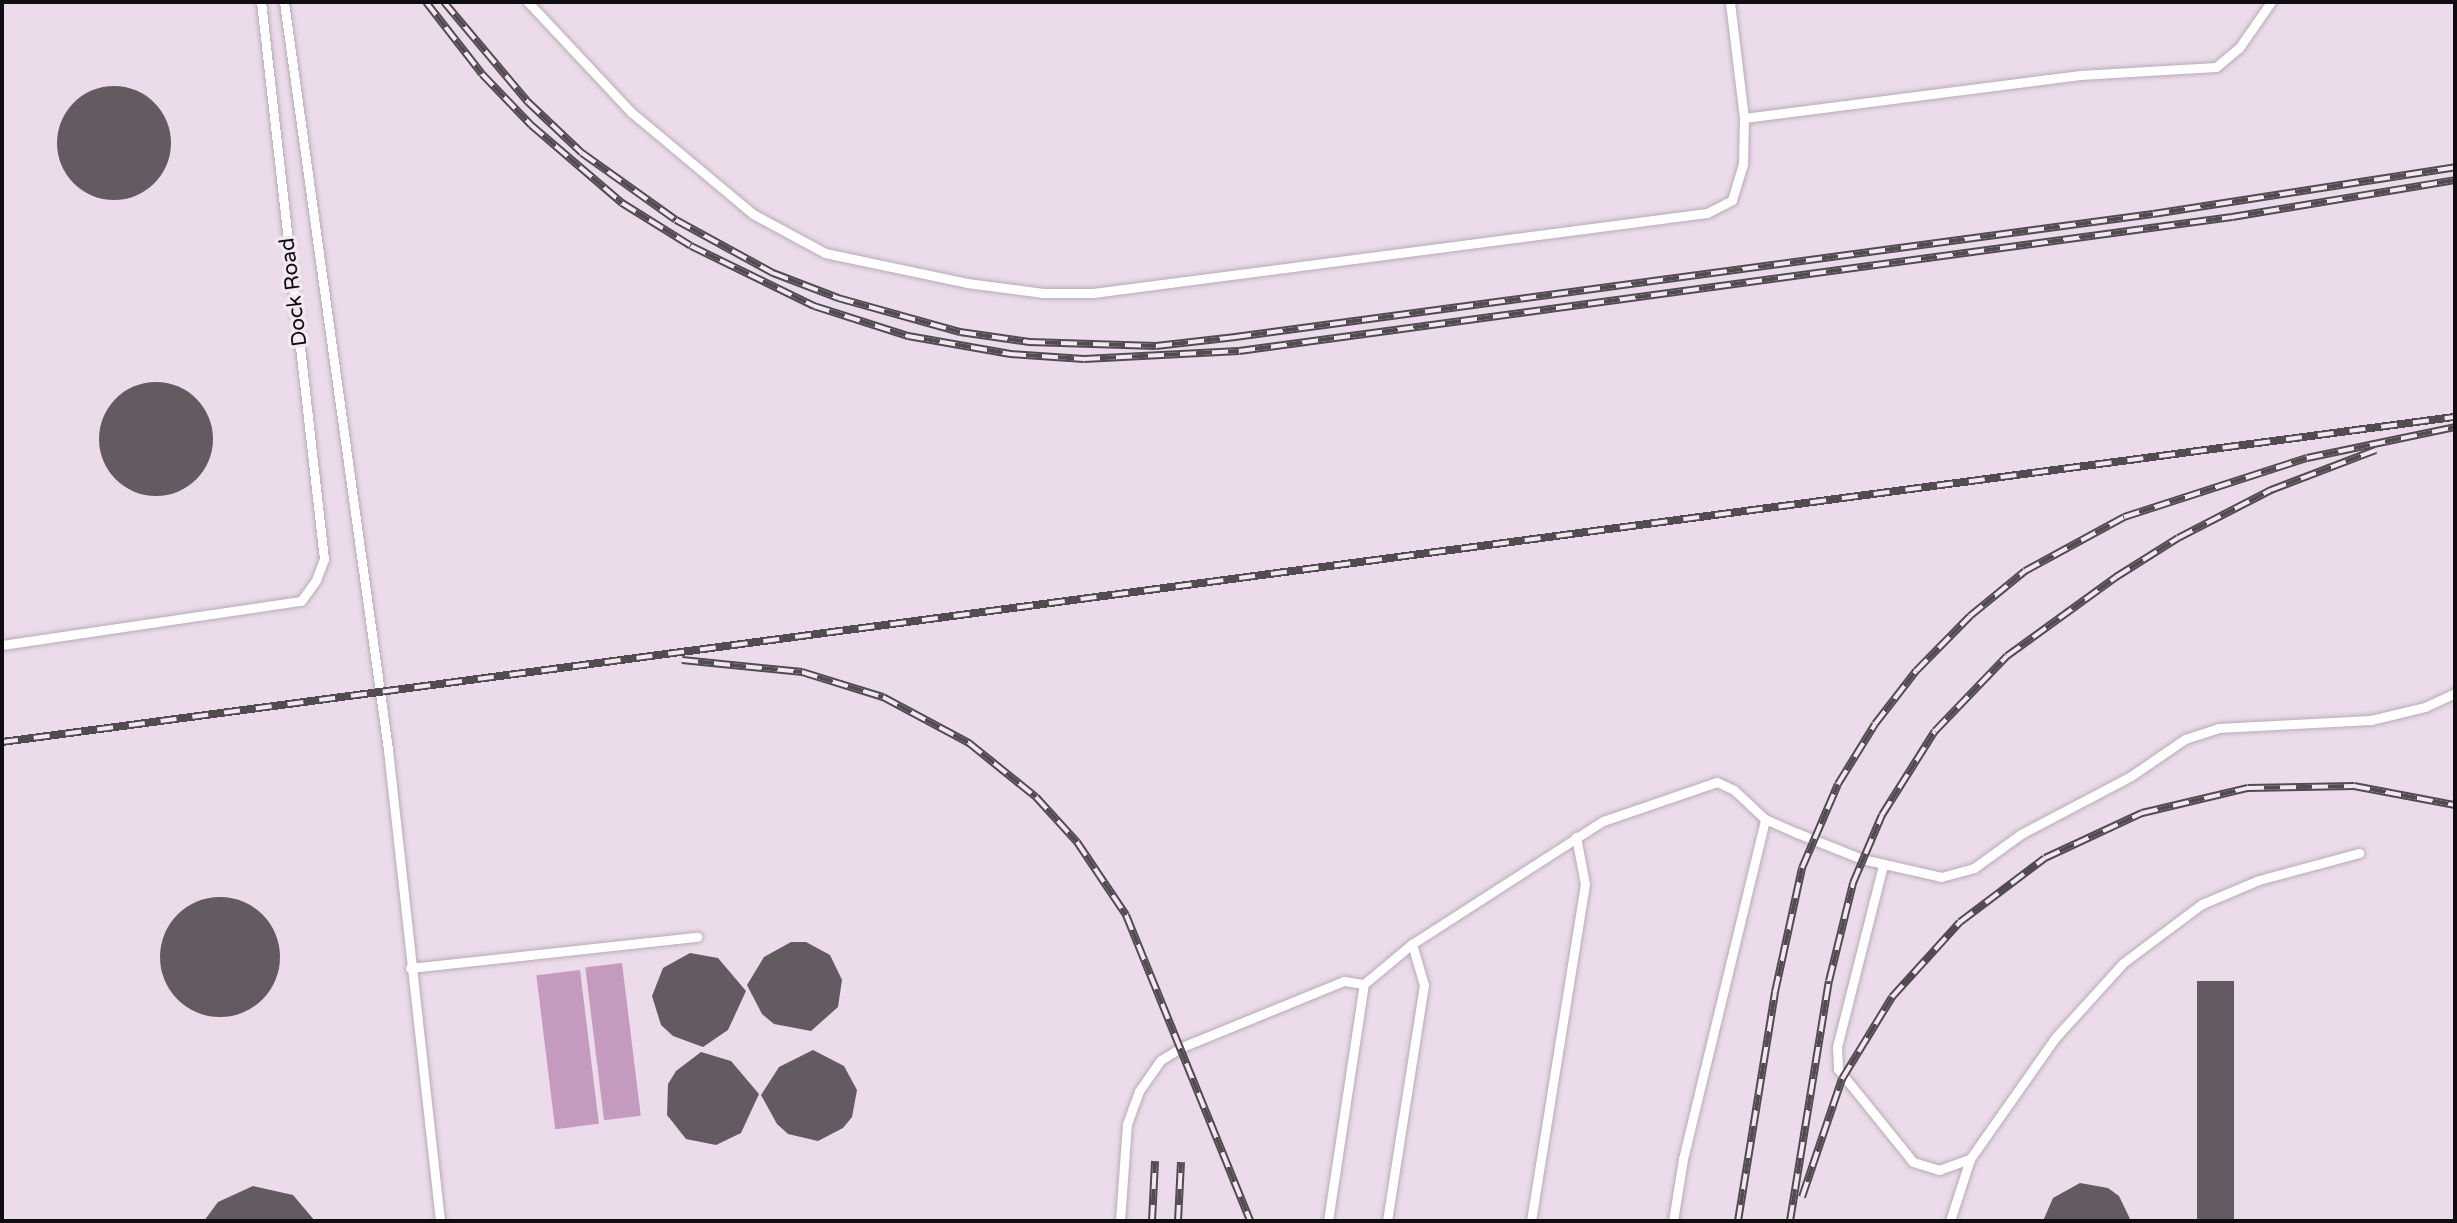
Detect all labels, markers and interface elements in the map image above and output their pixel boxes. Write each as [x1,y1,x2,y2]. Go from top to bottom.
street label: Dock Road [275,236,313,348]

